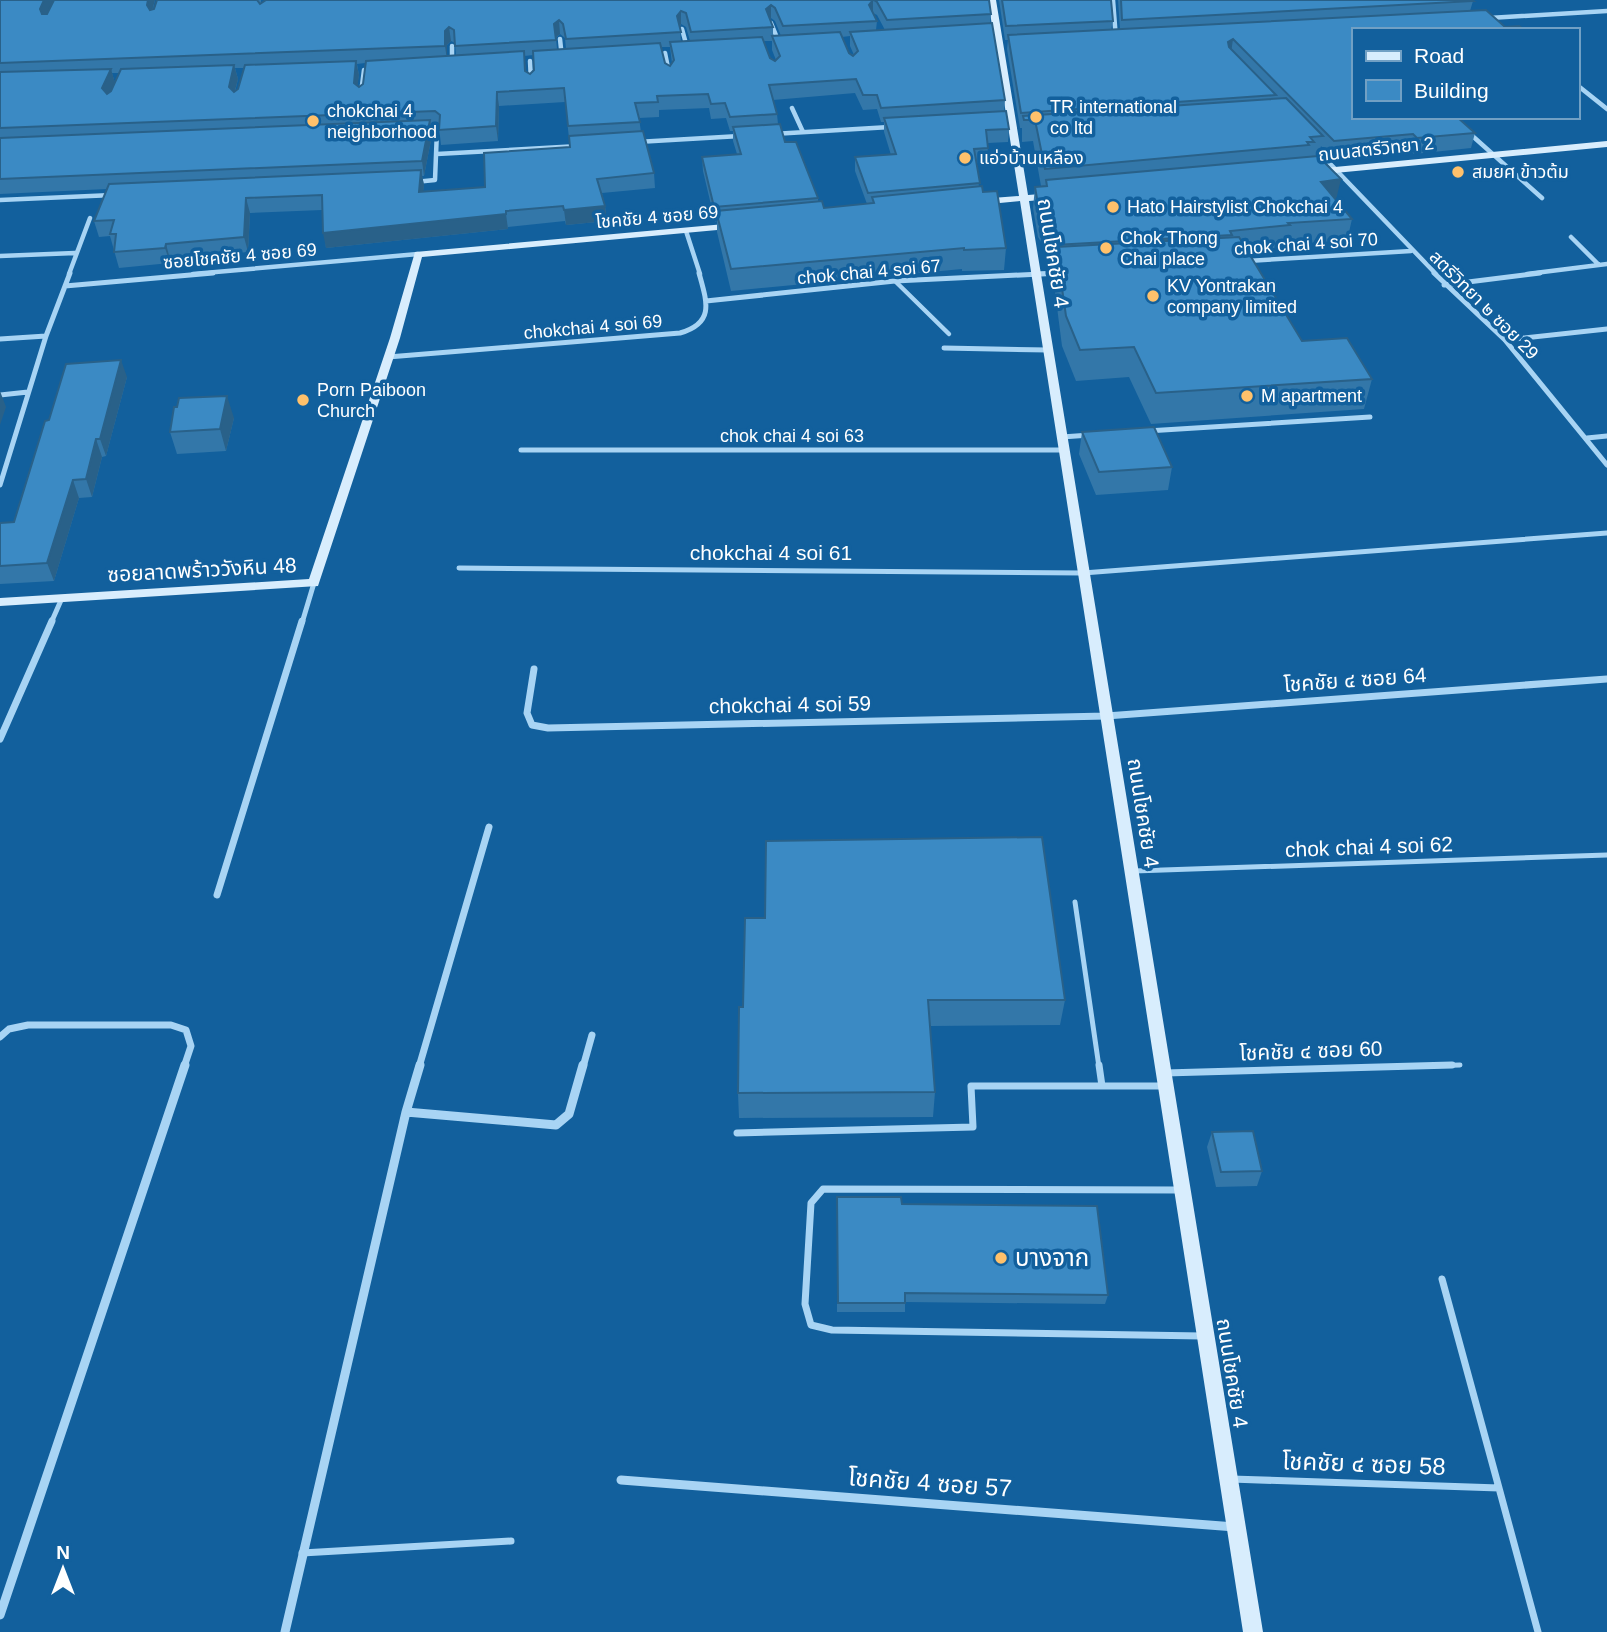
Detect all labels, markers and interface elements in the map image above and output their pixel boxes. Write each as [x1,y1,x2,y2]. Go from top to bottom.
legend [1352,28,1579,119]
text: Road [1414,44,1464,67]
text: Building [1414,79,1489,102]
place label: TR international co ltd [1050,97,1177,138]
place label: chokchai 4 neighborhood [327,101,437,142]
marker: TR international co ltd [1028,109,1044,125]
marker: chokchai 4 neighborhood [305,113,321,129]
street label: ถนนสตรีวิทยา 2 [1317,133,1435,165]
place label: แอ่วบ้านเหลือง [979,148,1084,168]
marker: แอ่วบ้านเหลือง [957,150,973,166]
place label: สมยศ ข้าวต้ม [1472,162,1569,182]
marker: สมยศ ข้าวต้ม [1450,164,1466,180]
street label: ถนนโชคชัย 4 [1033,197,1074,310]
place label: Hato Hairstylist Chokchai 4 [1127,197,1343,217]
marker: Hato Hairstylist Chokchai 4 [1105,199,1121,215]
street label: โชคชัย 4 ซอย 69 [595,202,719,232]
place label: Chok Thong Chai place [1120,228,1218,269]
street label: chok chai 4 soi 70 [1233,229,1379,259]
street label: ซอยโชคชัย 4 ซอย 69 [162,239,318,273]
marker: Chok Thong Chai place [1098,240,1114,256]
street label: สตรีวิทยา ๒ ซอย 29 [1426,247,1542,363]
street label: chok chai 4 soi 67 [796,256,942,288]
place label: KV Yontrakan company limited [1167,276,1297,317]
marker: KV Yontrakan company limited [1145,288,1161,304]
street label: chokchai 4 soi 69 [523,311,663,343]
place label: Porn Paiboon Church [317,380,426,421]
place label: M apartment [1261,386,1362,406]
marker: M apartment [1239,388,1255,404]
marker: Porn Paiboon Church [295,392,311,408]
street label: chok chai 4 soi 63 [720,426,864,446]
street label: chokchai 4 soi 61 [690,541,852,564]
street label: ซอยลาดพร้าววังหิน 48 [107,553,297,586]
street label: โชคชัย ๔ ซอย 64 [1283,663,1427,696]
street label: chokchai 4 soi 59 [709,692,871,717]
street label: ถนนโชคชัย 4 [1123,757,1164,870]
street label: chok chai 4 soi 62 [1285,832,1453,861]
street label: โชคชัย ๔ ซอย 60 [1239,1037,1383,1064]
place label: บางจาก [1015,1244,1089,1271]
marker: บางจาก [993,1250,1009,1266]
street label: ถนนโชคชัย 4 [1212,1317,1253,1430]
street label: โชคชัย ๔ ซอย 58 [1282,1447,1446,1480]
street label: โชคชัย 4 ซอย 57 [847,1463,1013,1502]
north arrow [28,1534,98,1604]
text: N [56,1542,70,1563]

